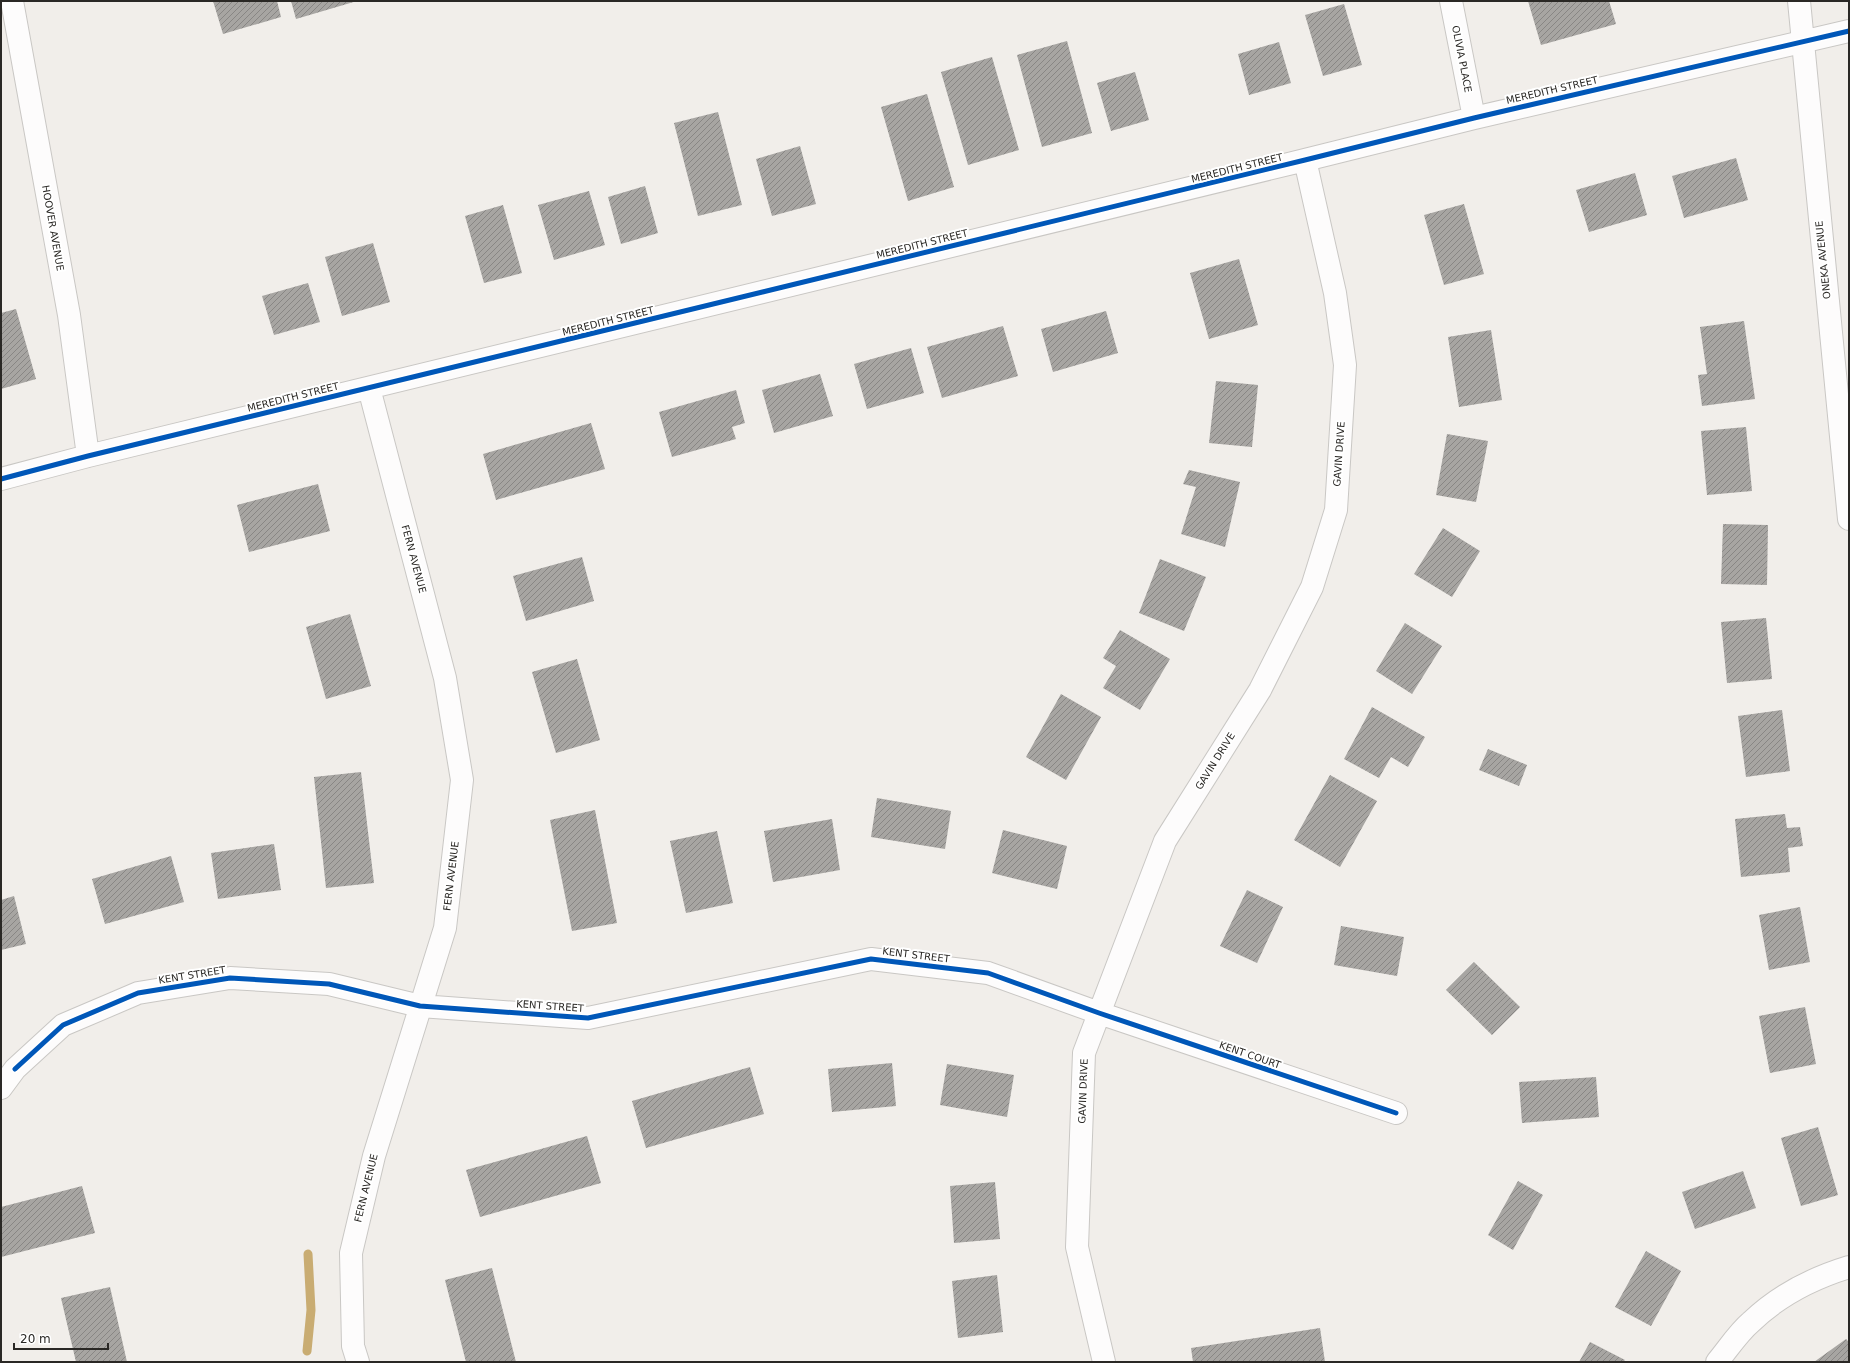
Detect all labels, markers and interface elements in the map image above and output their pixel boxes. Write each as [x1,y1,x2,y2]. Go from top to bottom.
street label: OLIVIA PLACE [1450,25,1474,93]
street label: MEREDITH STREET [1505,74,1600,106]
street label: MEREDITH STREET [1190,151,1285,185]
street label: HOOVER AVENUE [40,184,66,272]
street label: ONEKA AVENUE [1813,220,1833,300]
street label: MEREDITH STREET [875,227,970,261]
street label: MEREDITH STREET [561,304,656,338]
street label: MEREDITH STREET [246,380,341,414]
street label: GAVIN DRIVE [1331,421,1347,487]
street label: FERN AVENUE [400,524,428,594]
street label: GAVIN DRIVE [1193,730,1237,792]
street label: FERN AVENUE [441,841,461,911]
street label: KENT STREET [882,945,951,965]
street label: KENT STREET [158,964,227,986]
street label: KENT STREET [516,998,585,1014]
street label: KENT COURT [1218,1039,1283,1071]
street label: GAVIN DRIVE [1076,1058,1090,1124]
street label: FERN AVENUE [352,1153,380,1223]
scale bar [14,1325,108,1351]
text: 20 m [20,1332,51,1346]

